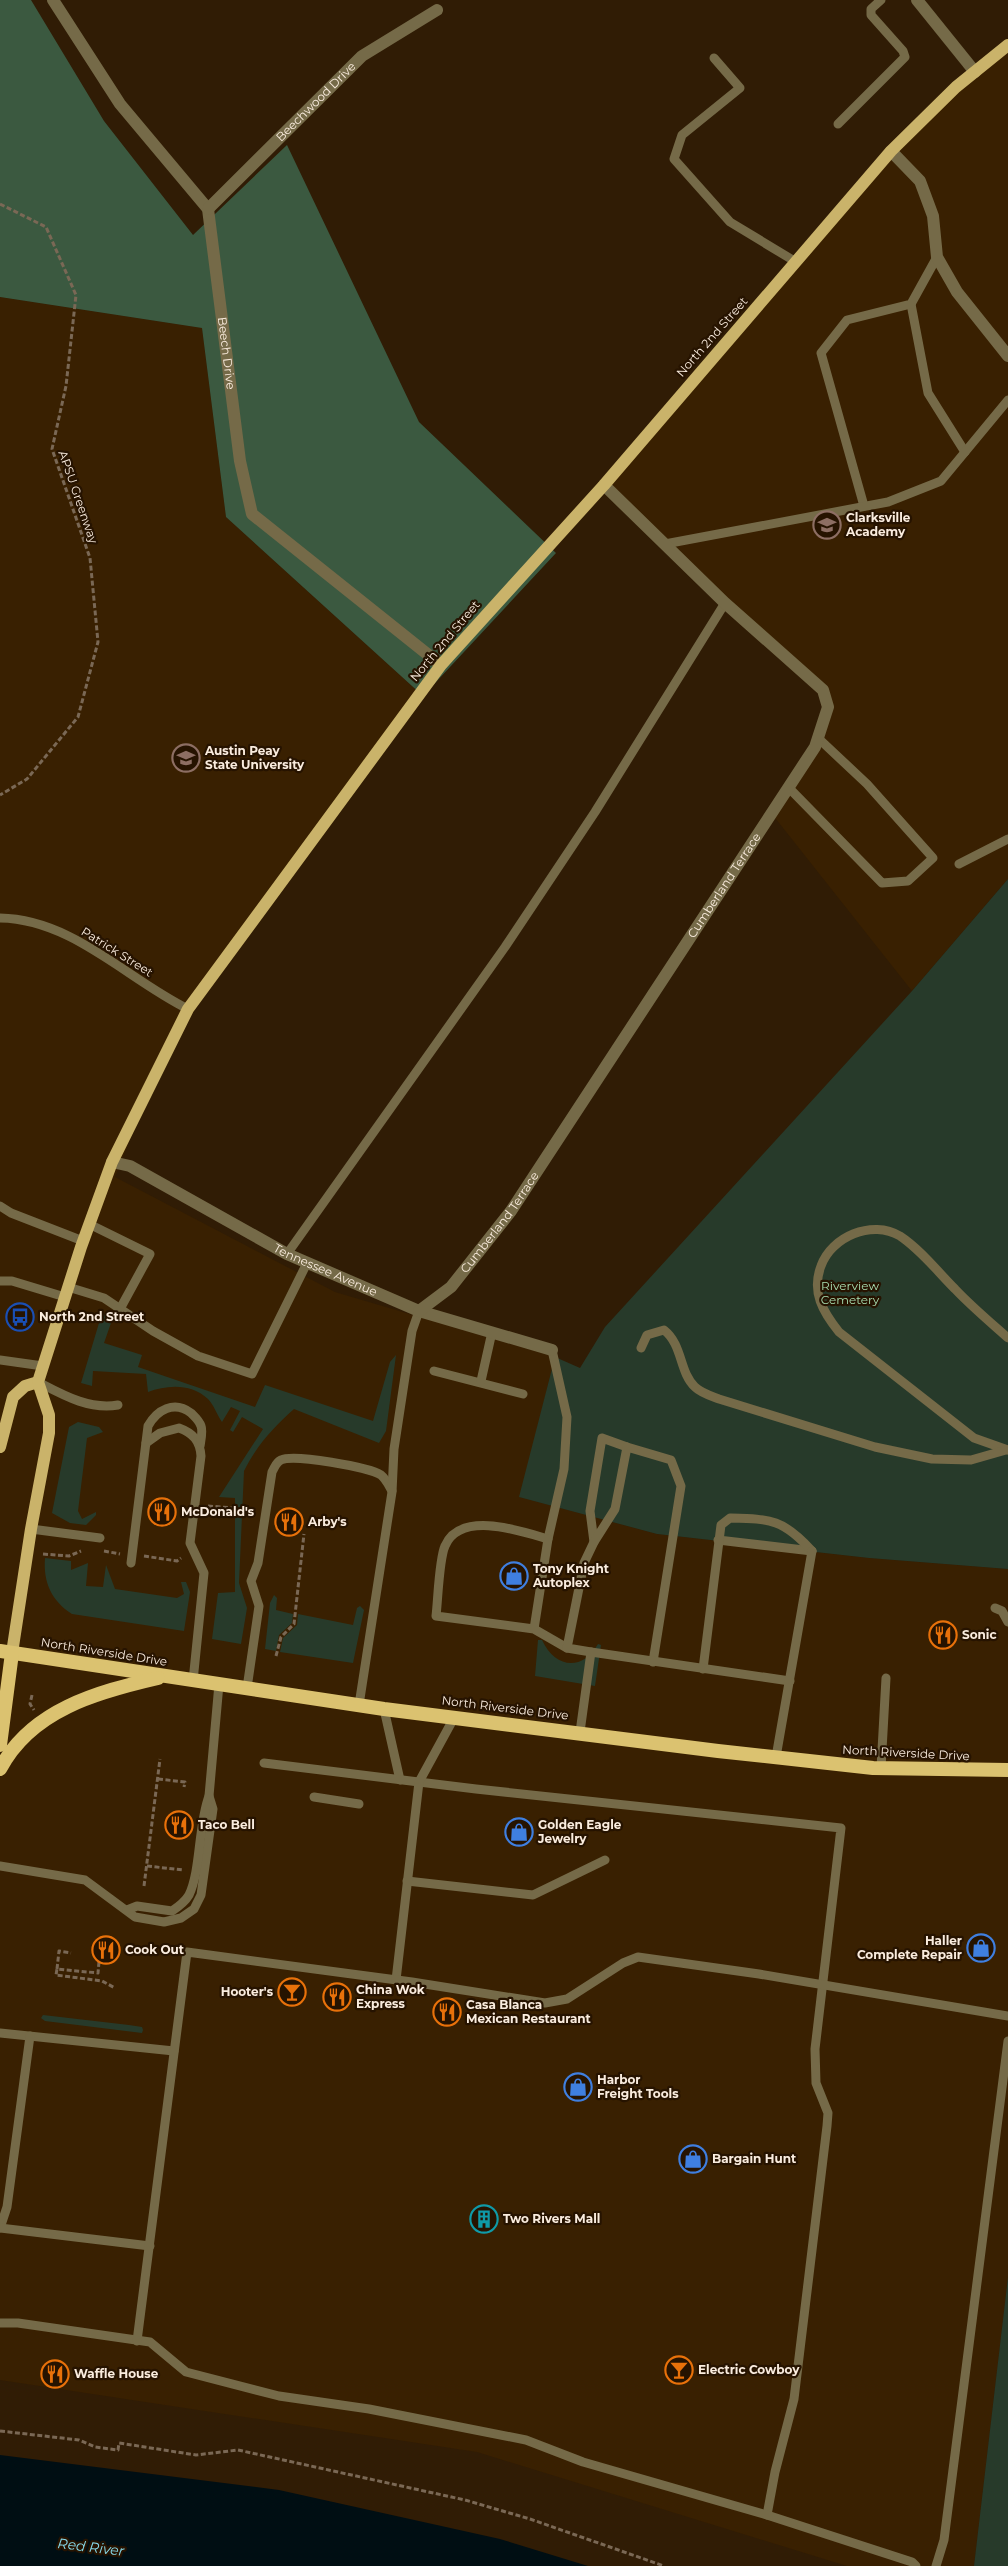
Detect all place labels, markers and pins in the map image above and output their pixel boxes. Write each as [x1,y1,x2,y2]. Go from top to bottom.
school or university icon: Clarksville Academy [812,510,842,540]
place label: Clarksville Academy [845,510,911,539]
school or university icon: Austin Peay State University [171,743,201,773]
place label: Austin Peay State University [204,743,305,772]
bus stop icon: North 2nd Street [5,1302,35,1332]
place label: North 2nd Street [39,1309,145,1324]
restaurant icon: McDonald's [147,1497,177,1527]
place label: McDonald's [181,1504,255,1519]
restaurant icon: Arby's [274,1507,304,1537]
place label: Arby's [307,1514,347,1529]
shop icon: Tony Knight Autoplex [499,1561,529,1591]
place label: Tony Knight Autoplex [532,1561,610,1590]
restaurant icon: Sonic [928,1620,958,1650]
place label: Sonic [962,1627,997,1642]
restaurant icon: Taco Bell [164,1810,194,1840]
place label: Taco Bell [198,1817,255,1832]
shop icon: Golden Eagle Jewelry [504,1817,534,1847]
place label: Golden Eagle Jewelry [537,1817,622,1846]
place label: Haller Complete Repair [857,1933,962,1962]
shop icon: Haller Complete Repair [966,1933,996,1963]
restaurant icon: Cook Out [91,1935,121,1965]
place label: Cook Out [125,1942,185,1957]
bar icon: Hooter's [277,1977,307,2007]
restaurant icon: China Wok Express [322,1982,352,2012]
place label: China Wok Express [356,1982,425,2011]
place label: Hooter's [221,1984,274,1999]
restaurant icon: Casa Blanca Mexican Restaurant [432,1997,462,2027]
place label: Casa Blanca Mexican Restaurant [466,1997,592,2026]
shop icon: Harbor Freight Tools [563,2072,593,2102]
place label: Harbor Freight Tools [597,2072,679,2101]
shop icon: Bargain Hunt [678,2144,708,2174]
place label: Bargain Hunt [712,2151,797,2166]
building icon: Two Rivers Mall [469,2204,499,2234]
place label: Two Rivers Mall [503,2211,600,2226]
bar icon: Electric Cowboy [664,2355,694,2385]
restaurant icon: Waffle House [40,2359,70,2389]
place label: Electric Cowboy [698,2362,800,2377]
place label: Waffle House [74,2366,159,2381]

